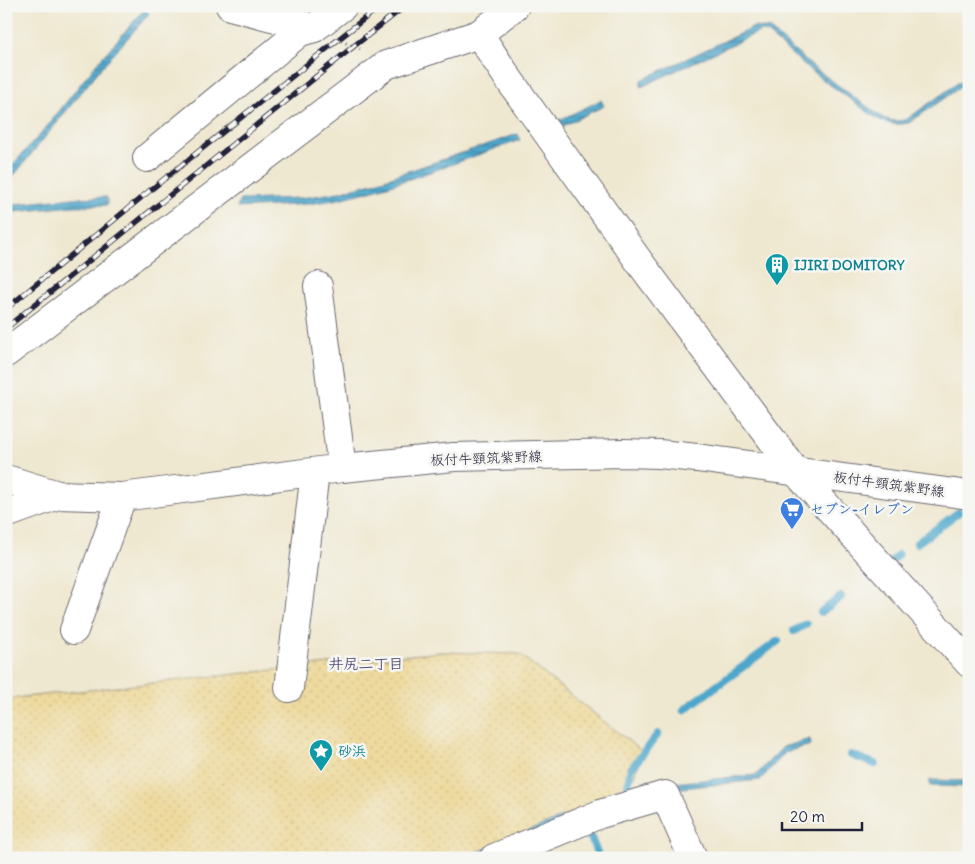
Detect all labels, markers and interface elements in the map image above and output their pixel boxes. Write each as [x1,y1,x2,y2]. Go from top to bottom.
building icon: IJIRI DOMITORY [764,252,790,286]
place label: IJIRI DOMITORY [794,256,905,274]
street label: 板付牛頸筑紫野線 [430,447,542,469]
street label: 板付牛頸筑紫野線 [832,467,946,501]
supermarket icon: セブン-イレブン [779,496,805,530]
place label: セブン-イレブン [810,500,914,518]
district label: 井尻二丁目 [328,654,404,673]
place icon: 砂浜 [308,738,334,772]
place label: 砂浜 [338,742,366,760]
scale bar [782,799,862,831]
text: 20 m [790,807,825,826]

